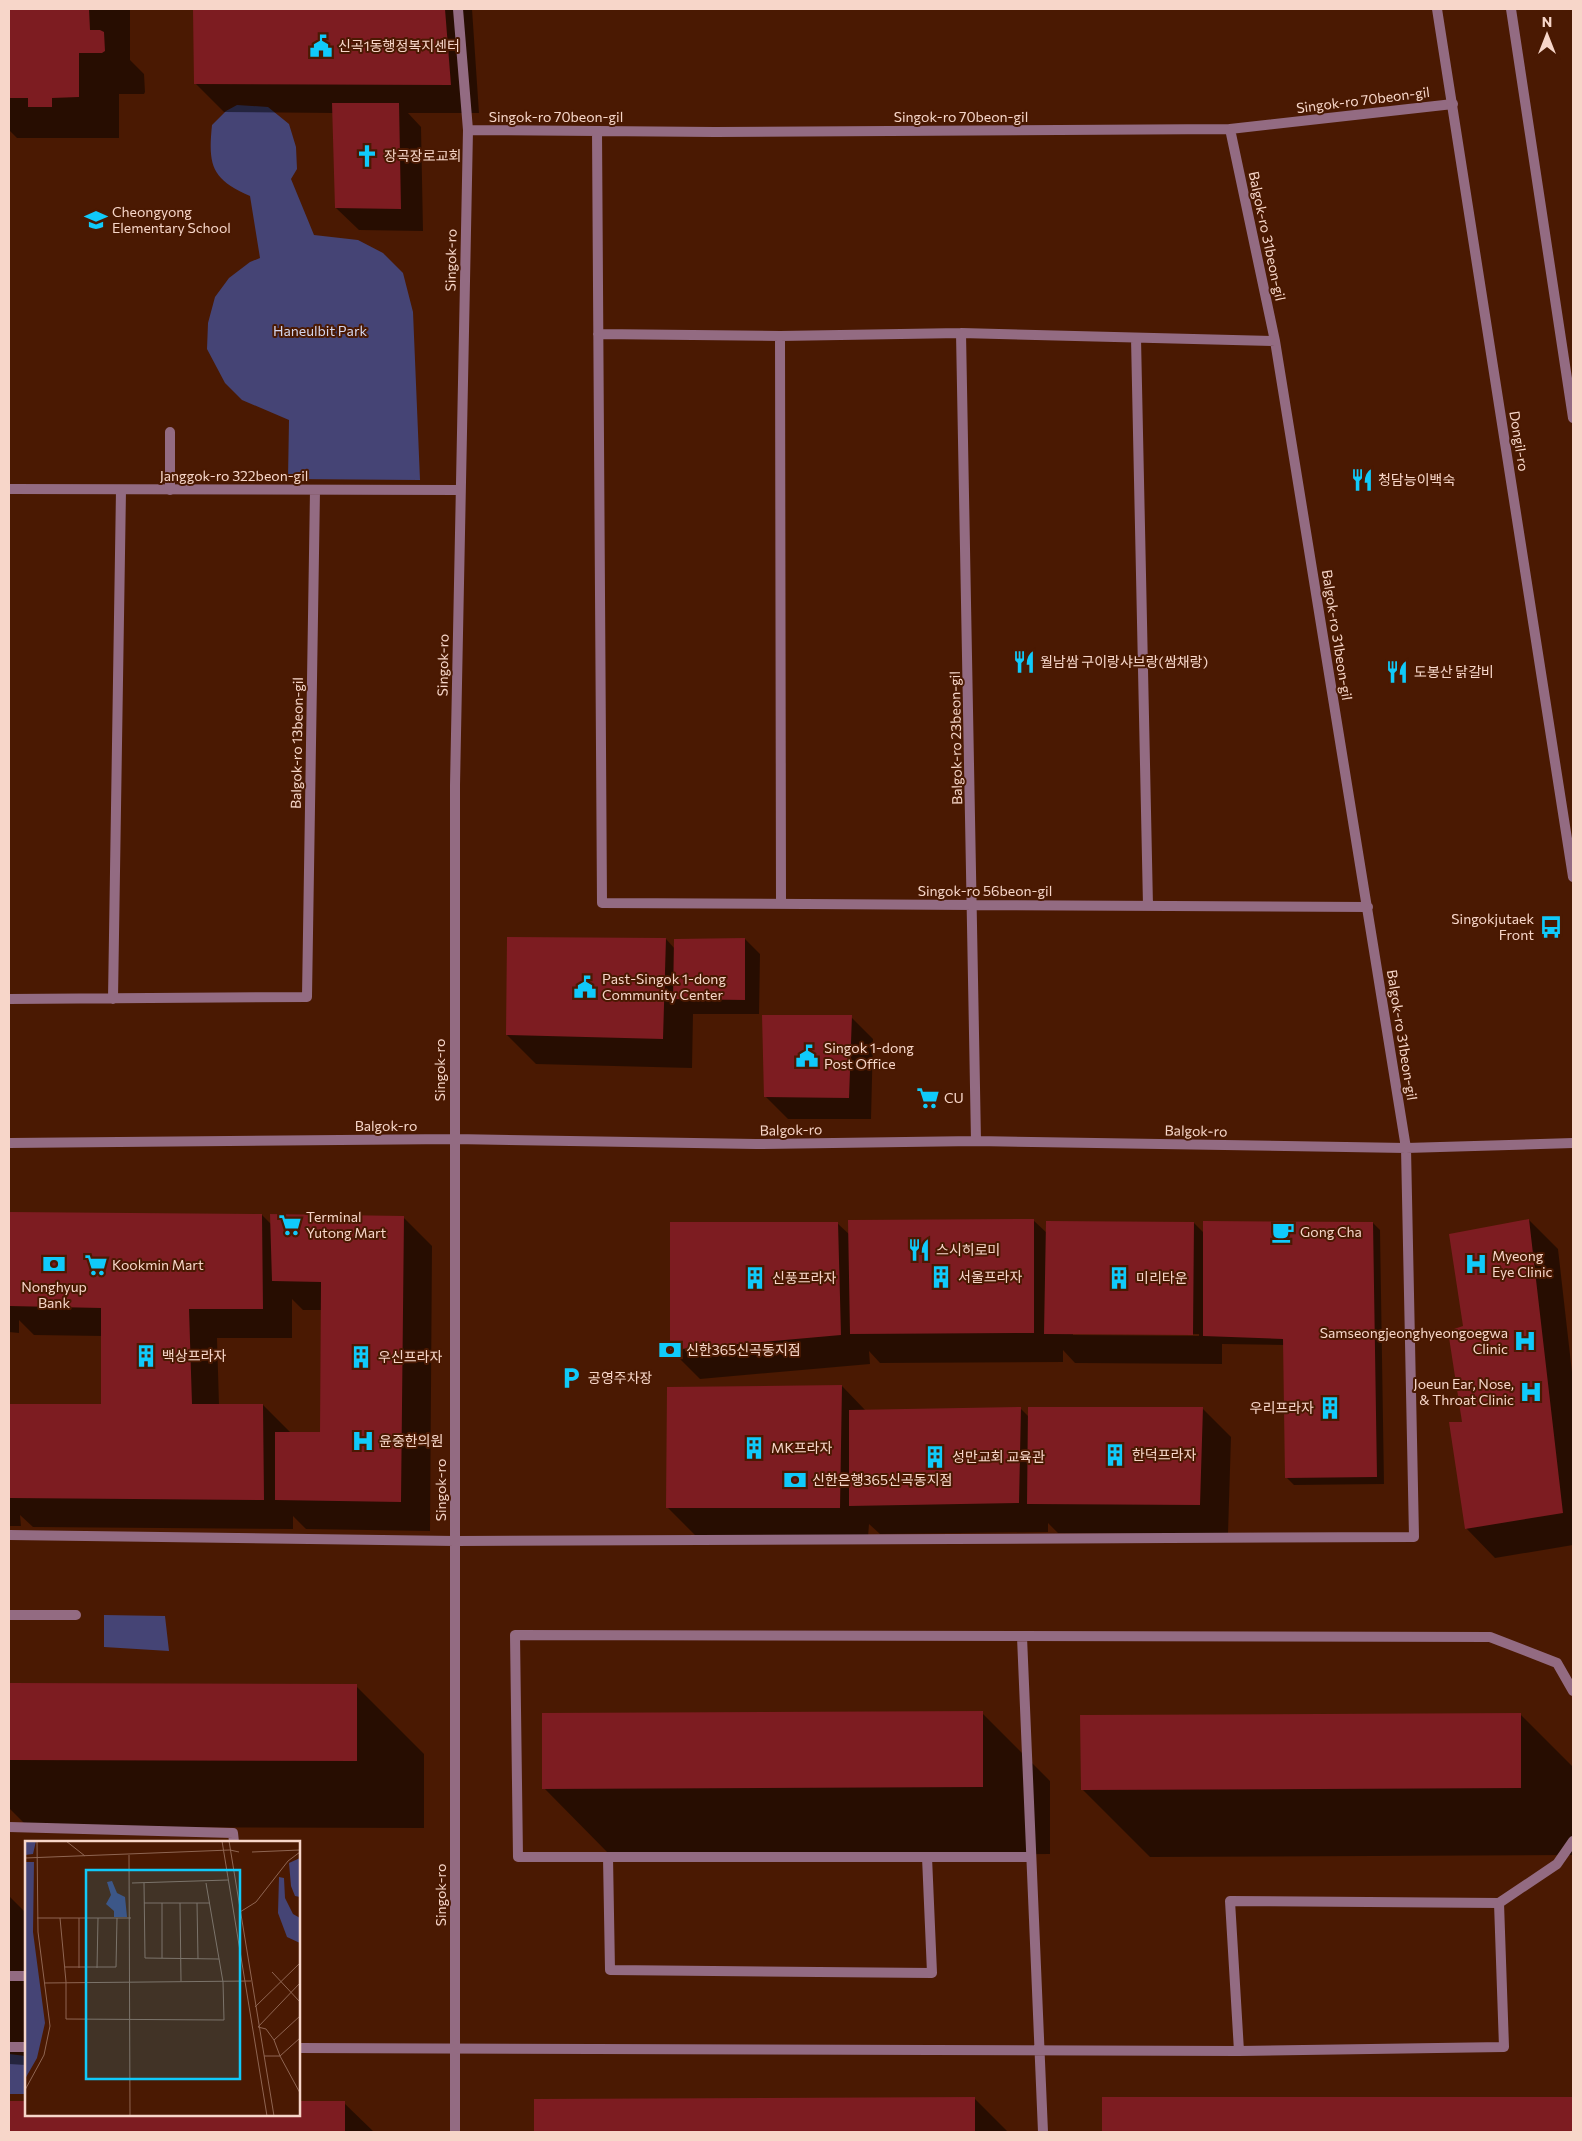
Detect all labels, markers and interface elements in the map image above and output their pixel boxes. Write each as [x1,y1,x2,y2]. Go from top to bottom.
north arrow [1522,10,1572,60]
text: N [1542,13,1552,30]
public building icon: 신곡1동행정복지센터 [308,33,334,59]
place label: 신곡1동행정복지센터 [338,37,460,54]
street label: Singok-ro 70beon-gil [1295,83,1431,116]
street label: Singok-ro 70beon-gil [489,108,623,125]
street label: Singok-ro 70beon-gil [894,108,1028,125]
church icon: 장곡장로교회 [354,143,380,169]
place label: 장곡장로교회 [384,147,461,164]
street label: Balgok-ro 31beon-gil [1245,170,1290,302]
place label: Cheongyong Elementary School [112,203,231,236]
school or university icon: Cheongyong Elementary School [83,207,109,233]
street label: Singok-ro [441,229,460,291]
park label: Haneulbit Park [273,322,368,339]
street label: Dongil-ro [1506,409,1533,472]
street label: Janggok-ro 322beon-gil [160,467,308,484]
restaurant icon: 청담능이백숙 [1349,467,1375,493]
place label: 청담능이백숙 [1378,471,1455,488]
street label: Balgok-ro 31beon-gil [1319,568,1356,701]
street label: Singok-ro [433,634,452,696]
restaurant icon: 월남쌈 구이랑샤브랑(쌈채랑) [1011,649,1037,675]
place label: 월남쌈 구이랑샤브랑(쌈채랑) [1040,653,1208,670]
restaurant icon: 도봉산 닭갈비 [1384,659,1410,685]
place label: 도봉산 닭갈비 [1414,663,1494,680]
street label: Balgok-ro 23beon-gil [946,671,965,805]
street label: Balgok-ro 13beon-gil [287,677,306,809]
street label: Singok-ro 56beon-gil [918,882,1052,899]
place label: Singokjutaek Front [1451,910,1534,943]
bus stop icon: Singokjutaek Front [1538,914,1564,940]
street label: Balgok-ro 31beon-gil [1384,968,1421,1101]
place label: Past-Singok 1-dong Community Center [602,970,726,1003]
public building icon: Past-Singok 1-dong Community Center [572,974,598,1000]
street label: Singok-ro [431,1039,448,1101]
place label: Singok 1-dong Post Office [824,1039,914,1072]
public building icon: Singok 1-dong Post Office [794,1043,820,1069]
supermarket icon: CU [915,1085,941,1111]
place label: CU [944,1089,964,1106]
street label: Balgok-ro [355,1117,417,1134]
street label: Balgok-ro [760,1120,822,1139]
street label: Balgok-ro [1165,1121,1227,1140]
place label: Terminal Yutong Mart [306,1208,387,1241]
supermarket icon: Terminal Yutong Mart [277,1212,303,1238]
cafe icon: Gong Cha [1270,1219,1296,1245]
place label: Gong Cha [1300,1223,1362,1240]
restaurant icon: 스시히로미 [906,1237,932,1263]
place label: 스시히로미 [936,1241,1000,1258]
place label: Myeong Eye Clinic [1492,1247,1553,1280]
bank icon: Nonghyup Bank [41,1251,67,1277]
hospital icon: Myeong Eye Clinic [1463,1251,1489,1277]
supermarket icon: Kookmin Mart [83,1252,109,1278]
place label: Kookmin Mart [112,1256,204,1273]
building icon: 서울프라자 [928,1264,954,1290]
building icon: 신풍프라자 [742,1265,768,1291]
building icon: 미리타운 [1106,1265,1132,1291]
place label: 서울프라자 [958,1268,1023,1285]
place label: 신풍프라자 [772,1269,837,1286]
place label: 미리타운 [1136,1269,1188,1286]
place label: Nonghyup Bank [21,1278,87,1311]
place label: Samseongjeonghyeongoegwa Clinic [1320,1324,1508,1357]
hospital icon: Samseongjeonghyeongoegwa Clinic [1512,1328,1538,1354]
bank icon: 신한365신곡동지점 [657,1337,683,1363]
place label: 신한365신곡동지점 [686,1341,801,1358]
building icon: 백상프라자 [133,1343,159,1369]
building icon: 우신프라자 [348,1344,374,1370]
place label: 백상프라자 [162,1347,227,1364]
place label: 우신프라자 [378,1348,443,1365]
parking icon: 공영주차장 [558,1365,584,1391]
place label: 공영주차장 [588,1369,653,1386]
place label: Joeun Ear, Nose, & Throat Clinic [1414,1375,1514,1408]
hospital icon: Joeun Ear, Nose, & Throat Clinic [1518,1379,1544,1405]
building icon: 우리프라자 [1317,1395,1343,1421]
place label: 우리프라자 [1250,1399,1314,1416]
hospital icon: 윤중한의원 [350,1428,376,1454]
place label: 윤중한의원 [379,1432,443,1449]
building icon: MK프라자 [741,1435,767,1461]
place label: MK프라자 [771,1439,833,1456]
building icon: 한덕프라자 [1102,1442,1128,1468]
building icon: 성만교회 교육관 [922,1444,948,1470]
place label: 한덕프라자 [1132,1446,1197,1463]
place label: 성만교회 교육관 [952,1448,1045,1465]
street label: Singok-ro [432,1459,449,1521]
bank icon: 신한은행365신곡동지점 [782,1467,808,1493]
place label: 신한은행365신곡동지점 [812,1471,952,1488]
inset map [25,1841,300,2116]
street label: Singok-ro [432,1864,449,1926]

